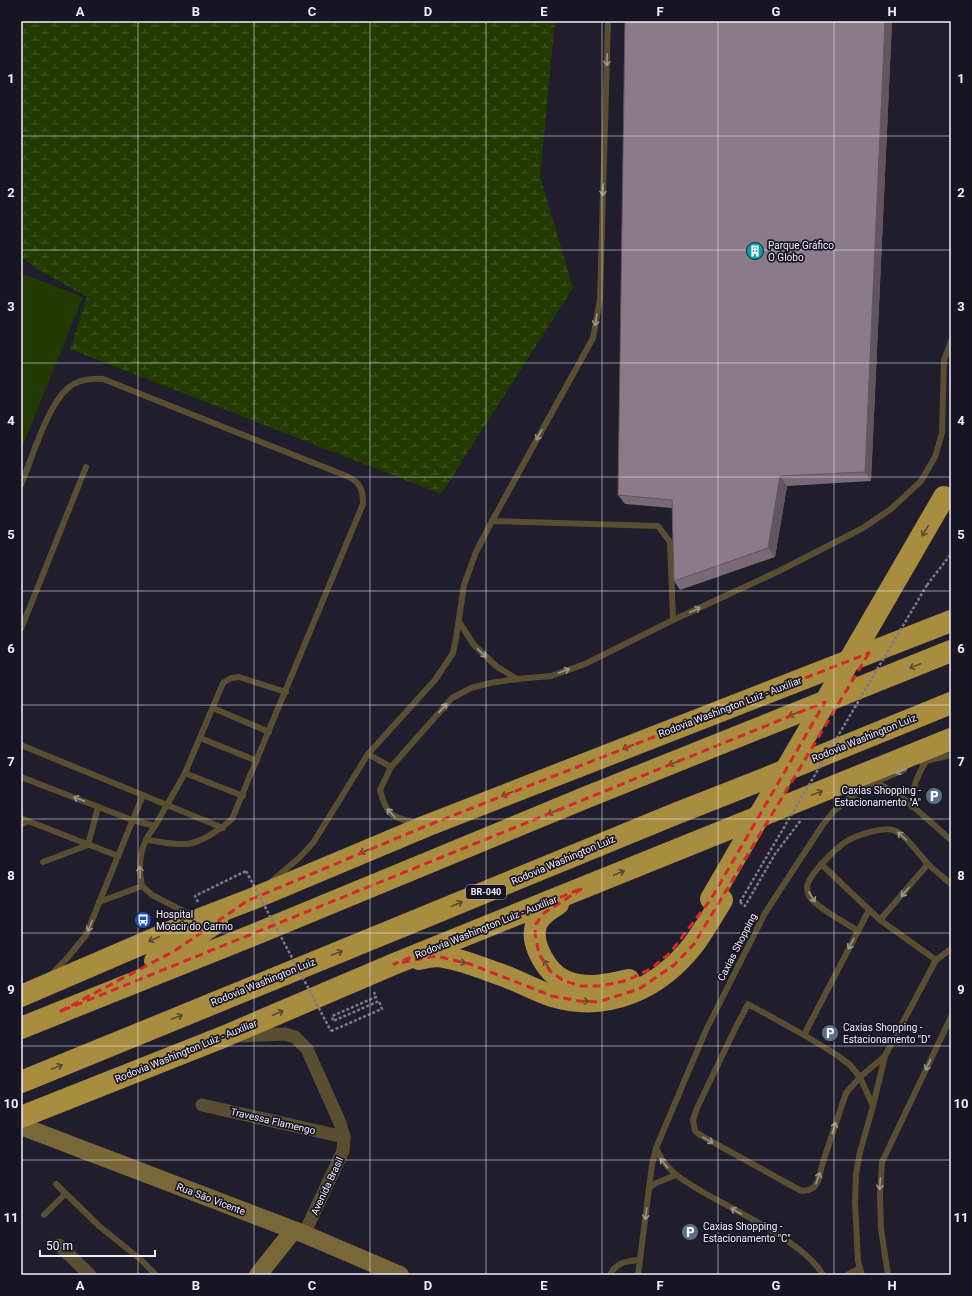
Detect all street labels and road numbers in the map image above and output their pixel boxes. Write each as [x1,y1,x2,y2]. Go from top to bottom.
street label: Rodovia Washington Luiz - Auxiliar [657,674,804,739]
street label: Rodovia Washington Luiz [810,712,918,764]
street label: Rodovia Washington Luiz [509,833,617,887]
road number: BR-040 [466,885,506,899]
street label: Rodovia Washington Luiz - Auxiliar [413,893,559,961]
street label: Caxias Shopping [715,911,759,983]
street label: Rodovia Washington Luiz [209,956,317,1008]
street label: Rodovia Washington Luiz - Auxiliar [113,1017,259,1085]
street label: Travessa Flamengo [229,1106,317,1136]
street label: Avenida Brasil [309,1155,345,1217]
street label: Rua Sāo Vicente [175,1181,247,1217]

